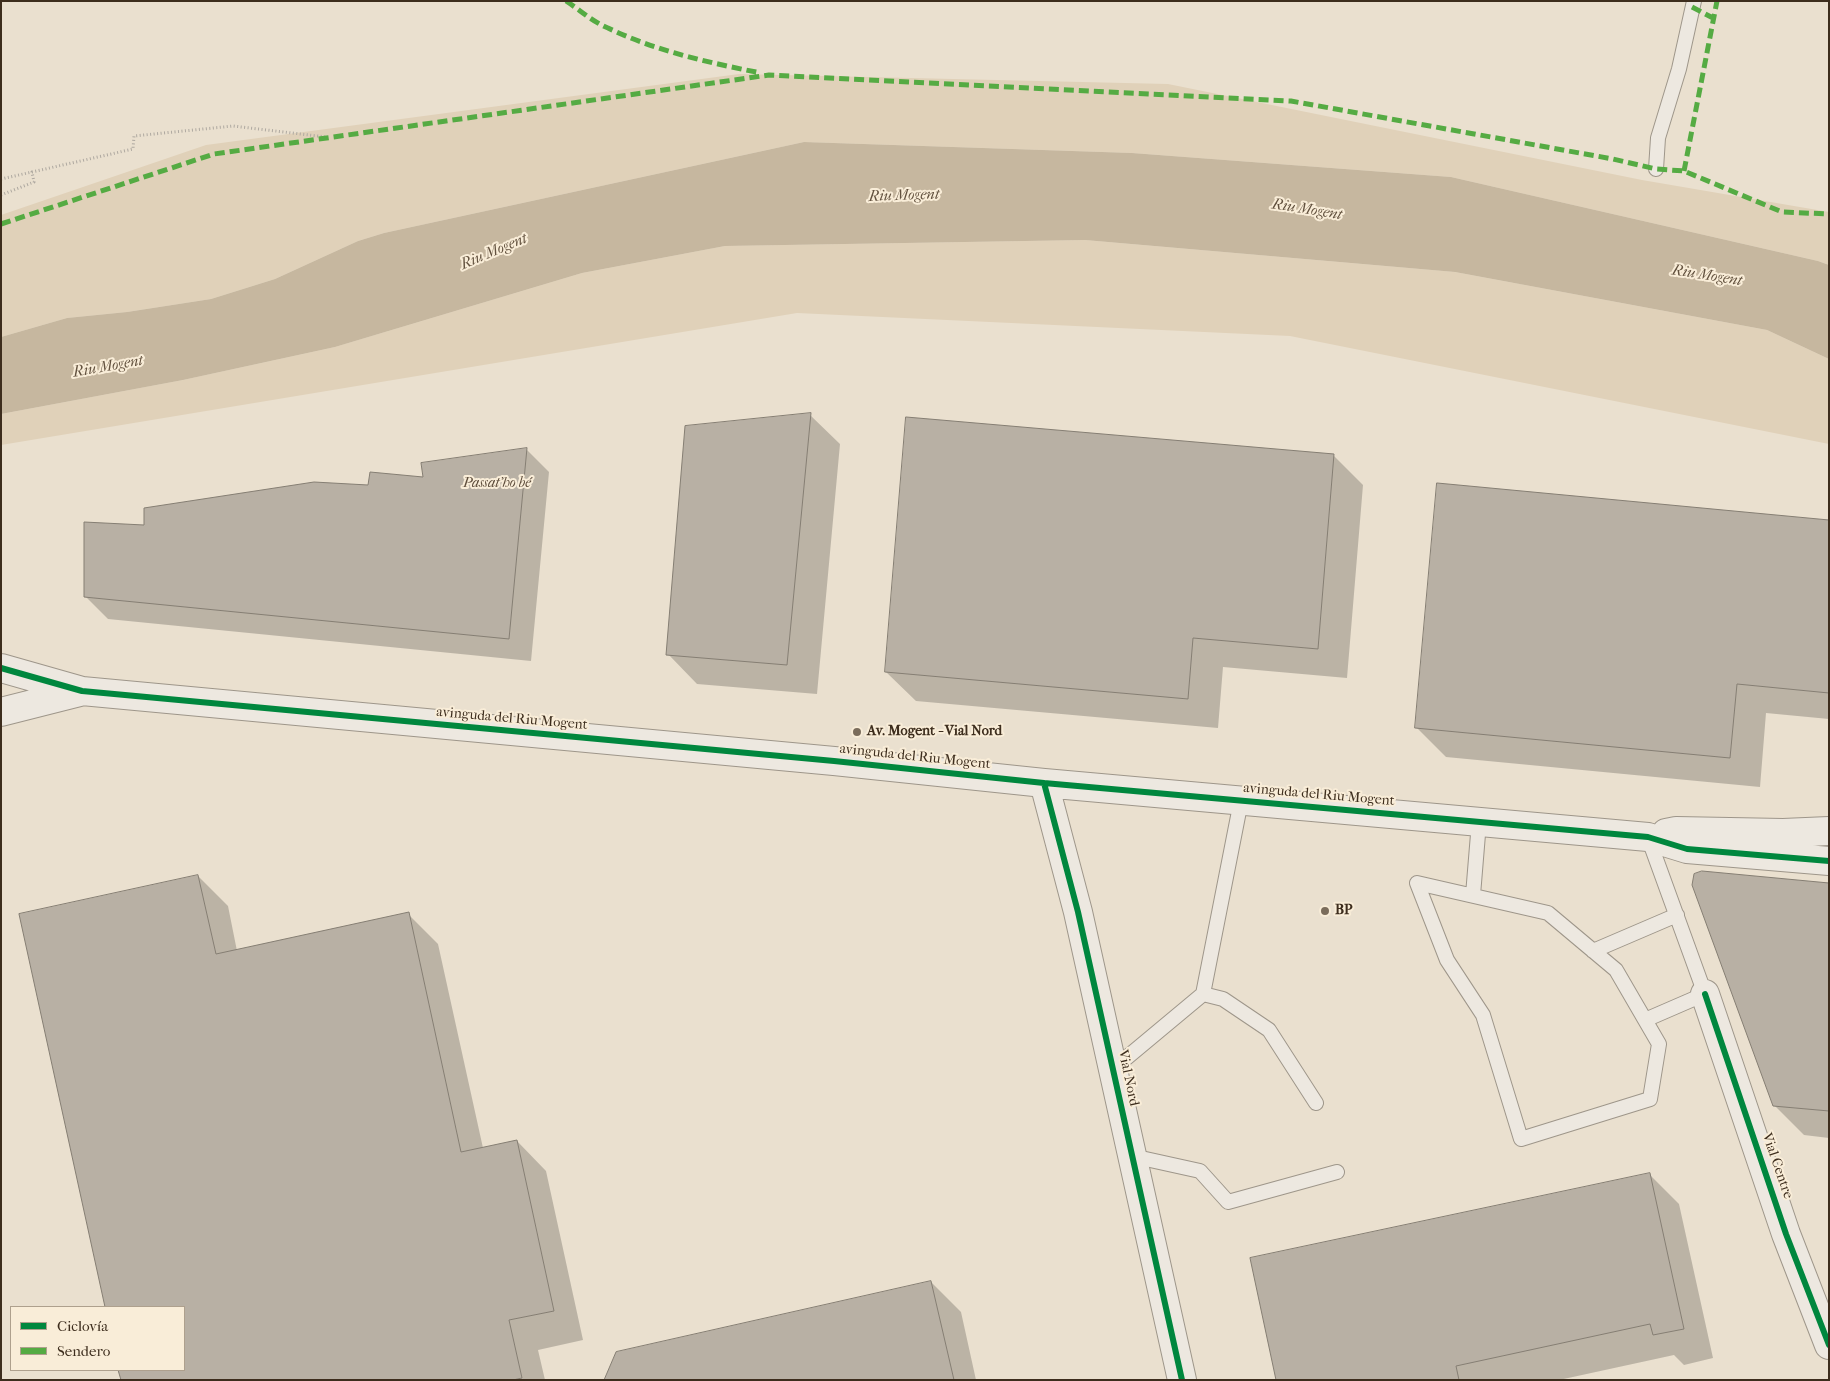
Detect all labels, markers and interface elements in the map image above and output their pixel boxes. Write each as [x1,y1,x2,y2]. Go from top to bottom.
water label: Riu Mogent [868,186,940,206]
water label: Riu Mogent [1271,196,1343,224]
water label: Riu Mogent [458,230,530,274]
water label: Riu Mogent [1671,262,1743,290]
water label: Riu Mogent [72,352,144,382]
park label: Passat'ho bé [463,476,531,492]
street label: avinguda del Riu Mogent [436,704,588,734]
place label: Av. Mogent - Vial Nord [867,724,1002,740]
marker: Av. Mogent - Vial Nord [851,726,863,738]
street label: avinguda del Riu Mogent [839,741,991,773]
street label: avinguda del Riu Mogent [1243,780,1395,810]
place label: BP [1335,903,1352,919]
marker: BP [1319,905,1331,917]
street label: Vial Nord [1114,1048,1142,1108]
street label: Vial Centre [1758,1131,1796,1201]
legend [10,1306,185,1371]
text: Ciclovía [57,1317,108,1335]
text: Sendero [57,1342,110,1360]

